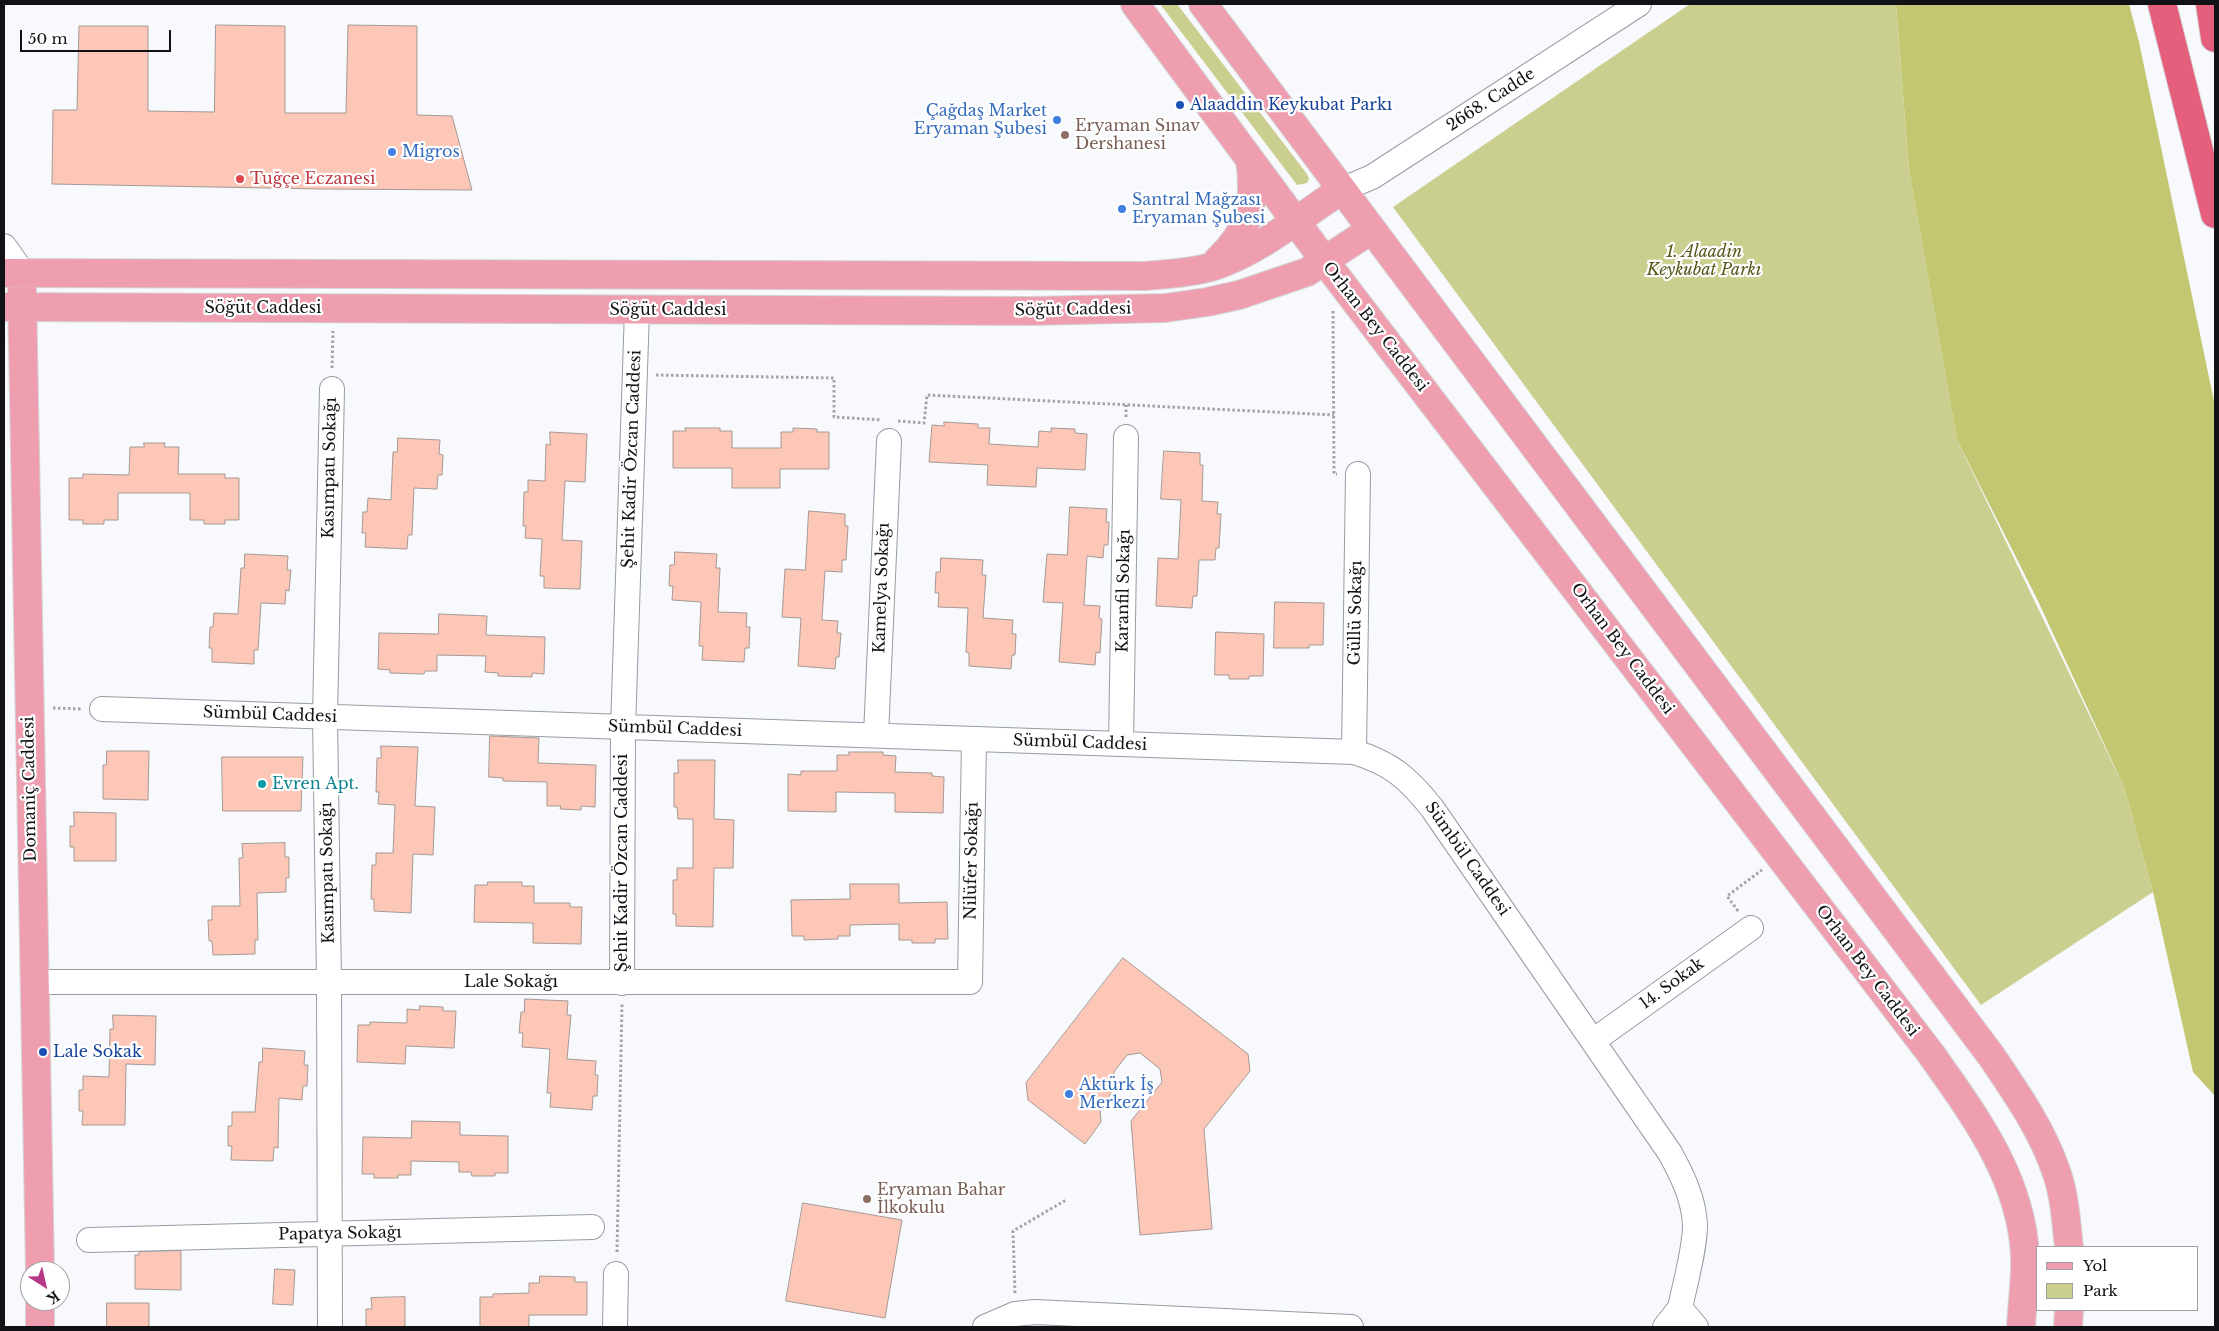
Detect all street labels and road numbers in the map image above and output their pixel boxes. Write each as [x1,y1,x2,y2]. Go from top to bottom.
street label: 2668. Cadde [1443,64,1539,136]
street label: Orhan Bey Caddesi [1318,258,1432,396]
street label: Söğüt Caddesi [205,298,321,318]
street label: Söğüt Caddesi [1014,299,1132,321]
street label: Söğüt Caddesi [610,300,726,320]
street label: Şehit Kadir Özcan Caddesi [619,349,645,569]
street label: Kasımpatı Sokağı [319,397,341,539]
street label: Kamelya Sokağı [870,522,894,654]
street label: Karanfil Sokağı [1113,529,1135,653]
street label: Güllü Sokağı [1345,560,1367,666]
street label: Orhan Bey Caddesi [1566,580,1678,718]
street label: Sümbül Caddesi [203,703,337,727]
street label: Domaniç Caddesi [19,716,41,862]
street label: Sümbül Caddesi [608,717,742,741]
street label: Sümbül Caddesi [1013,731,1147,755]
street label: Şehit Kadir Özcan Caddesi [612,754,632,972]
street label: Sümbül Caddesi [1421,798,1513,920]
street label: Kasımpatı Sokağı [317,802,339,944]
street label: Nilüfer Sokağı [961,802,983,920]
street label: Orhan Bey Caddesi [1811,902,1923,1040]
street label: 14. Sokak [1636,954,1708,1014]
street label: Lale Sokağı [464,972,558,992]
street label: Papatya Sokağı [278,1223,402,1245]

